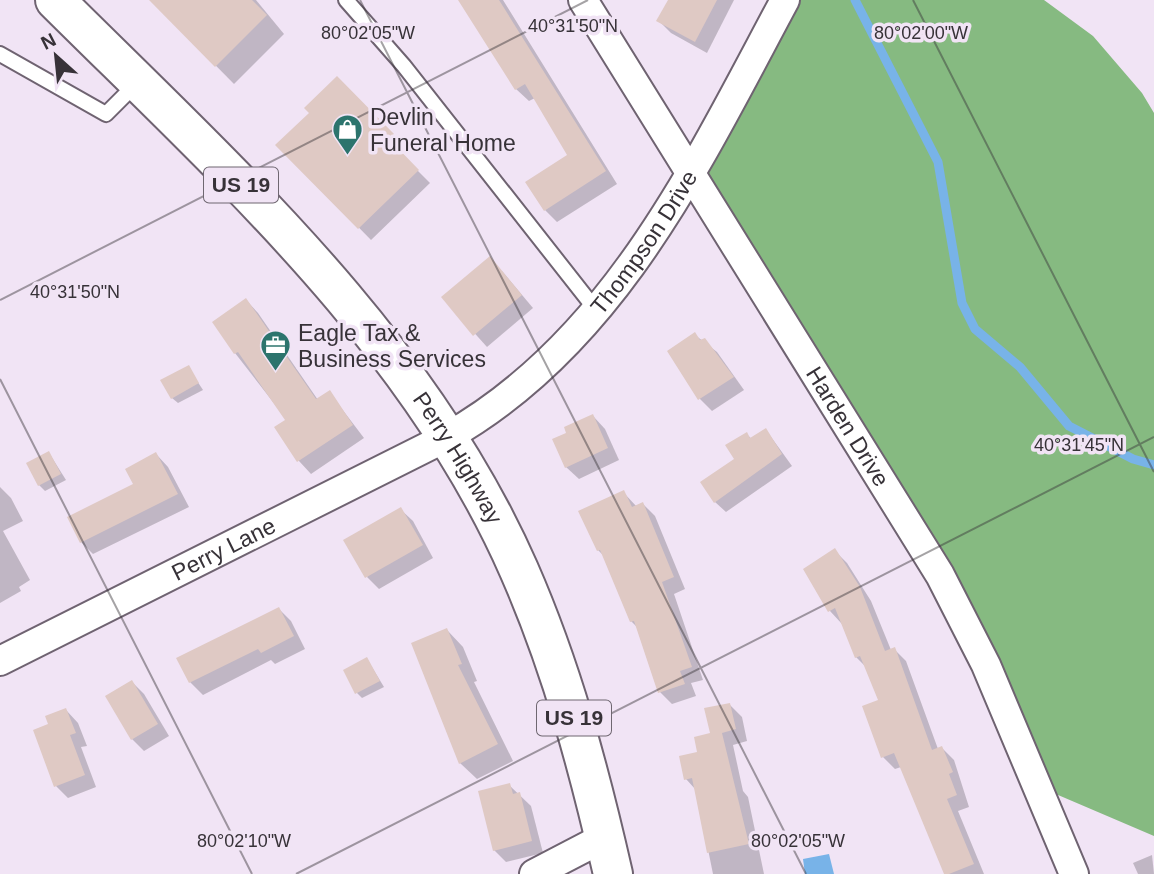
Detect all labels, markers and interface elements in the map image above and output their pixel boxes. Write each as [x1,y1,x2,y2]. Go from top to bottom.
text: 40°31'50"N [528,16,618,36]
north arrow [21,21,91,91]
text: 80°02'05"W [321,23,415,43]
text: 80°02'00"W [874,23,968,43]
text: N [38,29,59,54]
place label: Devlin Funeral Home [370,104,516,156]
shop icon: Devlin Funeral Home [330,113,364,157]
street label: Thompson Drive [585,166,702,319]
road number: US 19 [204,168,278,202]
text: 40°31'50"N [30,282,120,302]
place label: Eagle Tax & Business Services [298,320,486,372]
office icon: Eagle Tax & Business Services [258,329,292,373]
street label: Harden Drive [801,362,895,491]
street label: Perry Highway [408,387,508,529]
text: 40°31'45"N [1034,435,1124,455]
street label: Perry Lane [167,512,280,586]
road number: US 19 [537,700,611,736]
text: 80°02'10"W [197,831,291,851]
text: 80°02'05"W [751,831,845,851]

